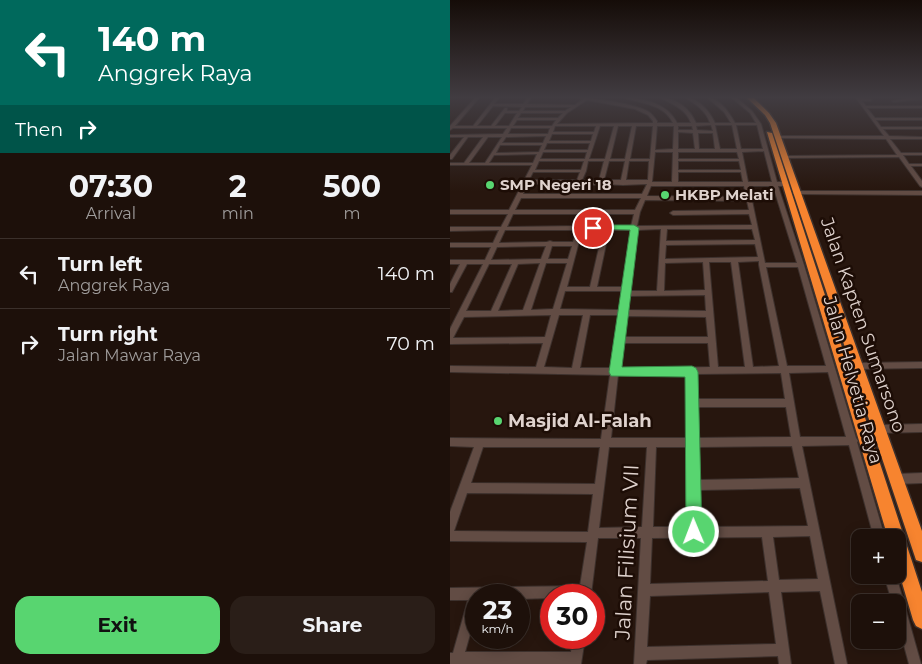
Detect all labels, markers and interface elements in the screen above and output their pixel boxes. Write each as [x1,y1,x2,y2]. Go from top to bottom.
text: 140 m [98,17,206,60]
icon: left [15,20,80,85]
text: Anggrek Raya [98,60,252,87]
icon: right [73,115,101,143]
text: Then [15,118,63,141]
text: 07:30 [69,168,153,205]
text: 2 [229,168,247,205]
text: 500 [323,168,381,205]
place label: SMP Negeri 18 [500,175,612,194]
marker: SMP Negeri 18 [484,179,496,191]
place label: HKBP Melati [675,185,774,204]
marker: HKBP Melati [659,189,671,201]
text: Arrival [86,204,136,223]
text: min [222,204,254,223]
text: m [343,204,360,223]
pin [572,207,614,249]
icon: arrive [579,214,607,242]
street label: Jalan Kapten Sumarsono [816,214,910,435]
text: Turn left [58,253,143,276]
icon: left [15,260,43,288]
text: 140 m [378,262,435,285]
text: Anggrek Raya [58,276,170,295]
street label: Jalan Helvetia Raya [818,293,887,466]
text: Turn right [58,323,158,346]
icon: right [15,330,43,358]
text: 70 m [386,332,435,355]
text: Jalan Mawar Raya [58,346,201,365]
place label: Masjid Al-Falah [508,410,652,432]
marker: Masjid Al-Falah [492,415,504,427]
street label: Jalan Filisium VII [609,464,644,641]
position arrow [667,505,719,557]
map controls [851,529,906,649]
button: + [851,529,906,584]
speed limit sign: 30 [540,584,605,649]
button: − [851,594,906,649]
text: 23 [483,595,512,625]
button: Exit [15,596,220,654]
button: Share [230,596,435,654]
text: km/h [481,621,514,636]

